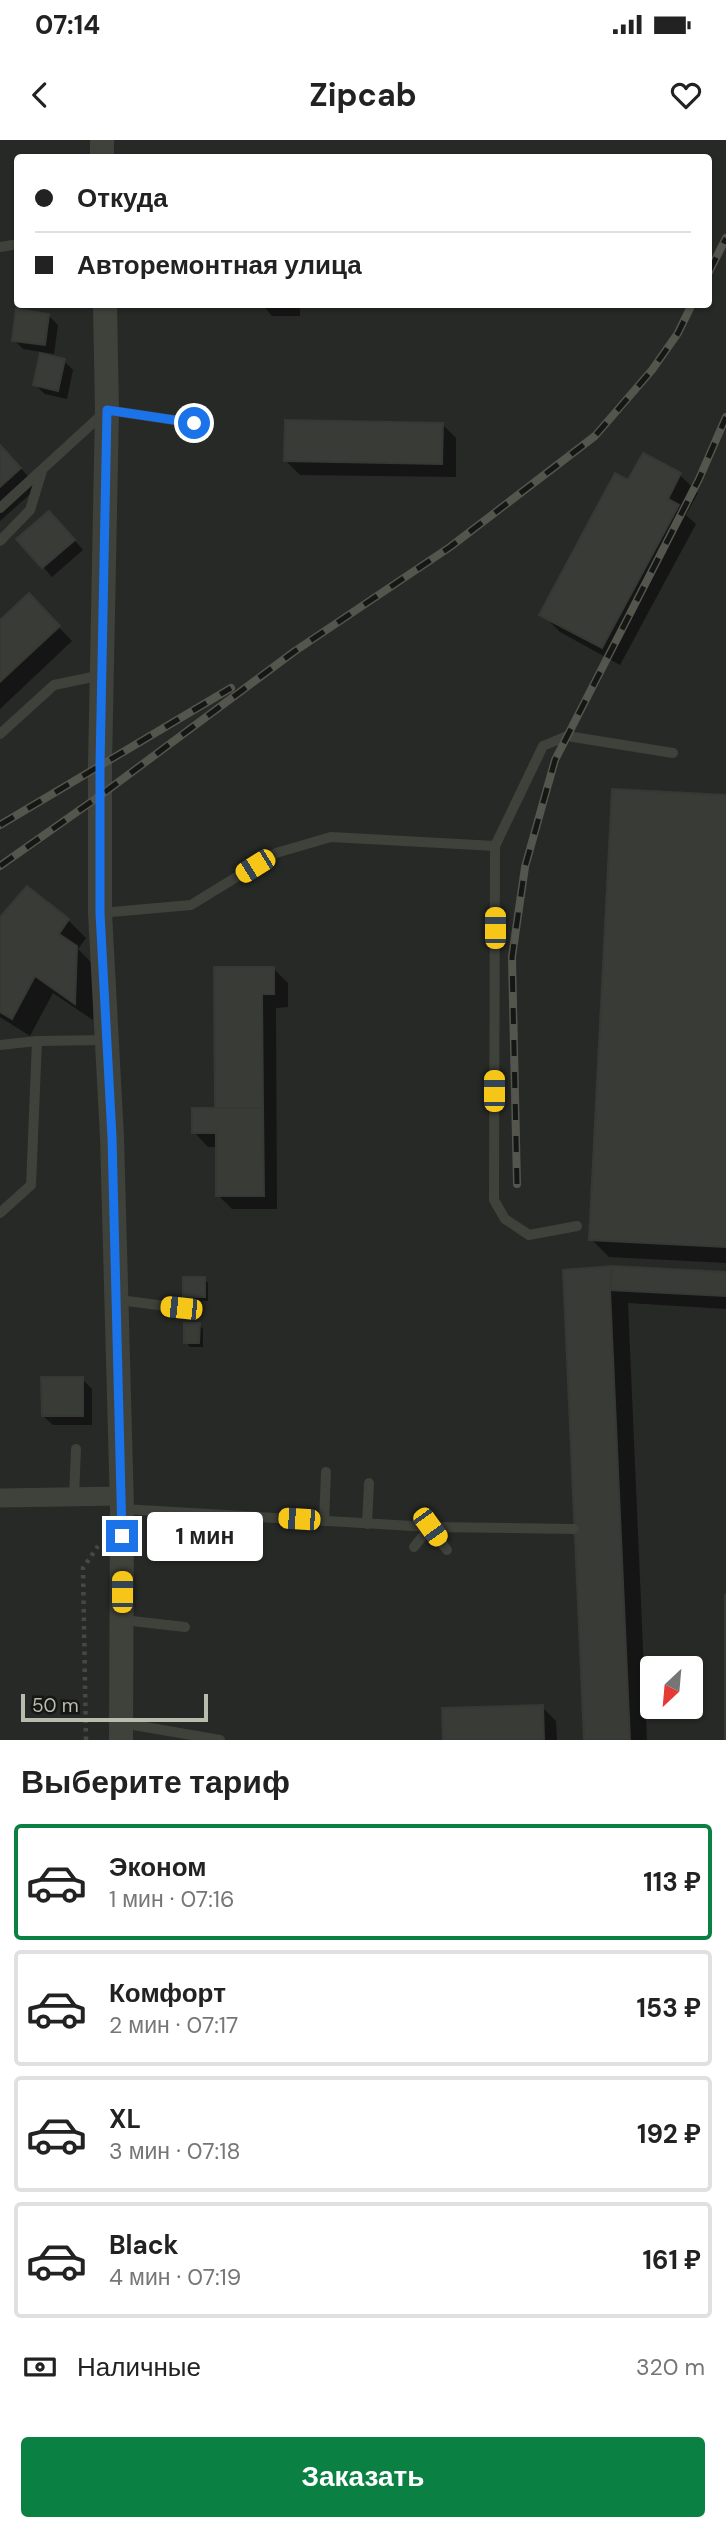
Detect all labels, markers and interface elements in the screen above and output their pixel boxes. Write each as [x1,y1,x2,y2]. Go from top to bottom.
text: 07:14 [35,8,100,42]
text: Zipcab [309,74,417,116]
icon: back [21,76,59,114]
icon: heart [667,76,705,114]
text: Откуда [77,181,168,215]
text: Авторемонтная улица [77,248,362,282]
route start [178,407,210,439]
car [232,846,279,886]
car [485,907,506,949]
car [484,1070,505,1112]
car [160,1295,203,1321]
car [410,1504,451,1550]
car [278,1507,321,1531]
callout: 1 мин [146,1512,262,1560]
route end [106,1520,138,1552]
text: 1 мин [176,1521,234,1551]
car [112,1571,133,1613]
north arrow [640,1656,704,1718]
map controls [640,1656,703,1719]
scale bar [21,1691,208,1723]
text: 50 m [32,1693,79,1718]
text: Выберите тариф [21,1761,290,1803]
text: Эконом [109,1850,207,1884]
icon: car [25,1851,88,1914]
text: 113 ₽ [643,1865,701,1899]
text: 1 мин · 07:16 [109,1884,234,1914]
text: Комфорт [109,1976,226,2010]
icon: car [25,1977,88,2040]
text: 153 ₽ [637,1991,701,2025]
text: 2 мин · 07:17 [109,2010,238,2040]
text: XL [109,2102,141,2136]
icon: car [25,2103,88,2166]
text: 192 ₽ [637,2117,701,2151]
text: 3 мин · 07:18 [109,2136,240,2166]
text: Black [109,2228,179,2262]
icon: car [25,2229,88,2292]
text: 161 ₽ [642,2243,701,2277]
text: 4 мин · 07:19 [109,2262,241,2292]
icon: cash [21,2348,59,2386]
text: Наличные [77,2350,201,2384]
text: 320 m [636,2352,705,2382]
button: Заказать [21,2437,705,2517]

